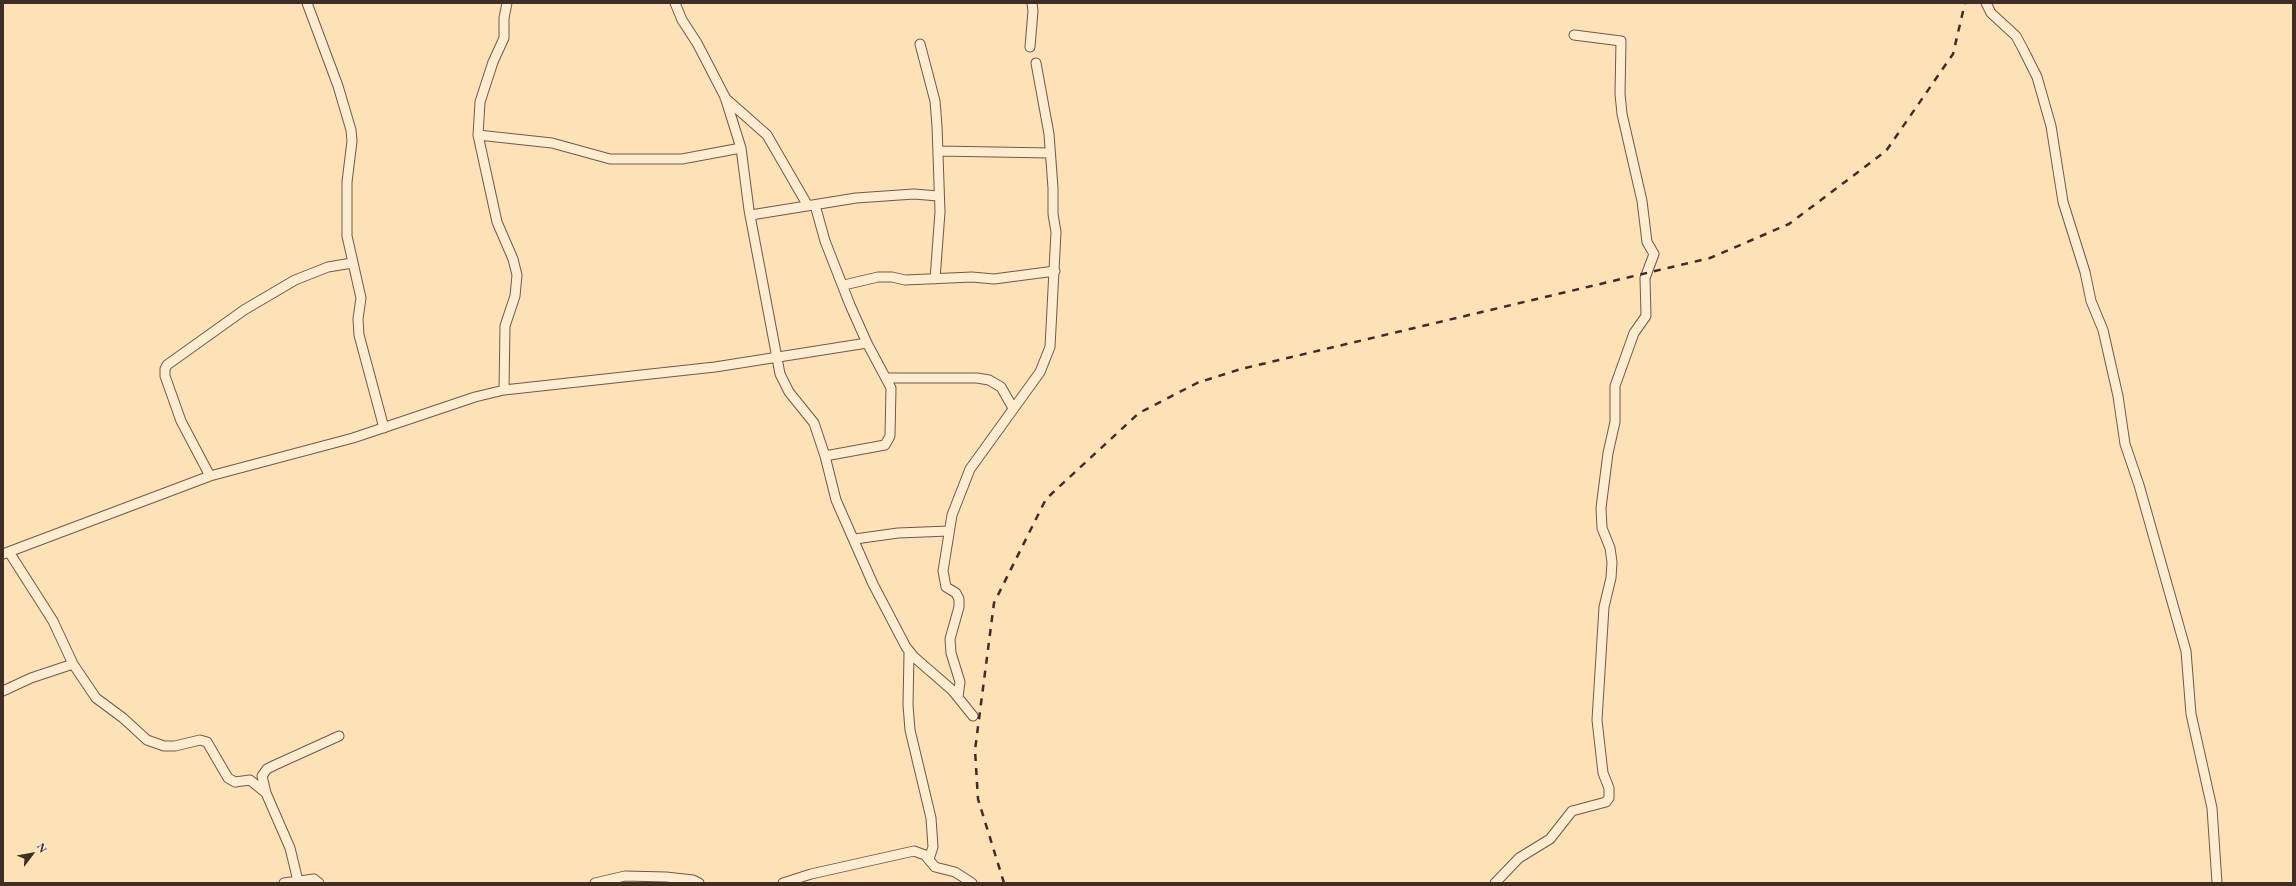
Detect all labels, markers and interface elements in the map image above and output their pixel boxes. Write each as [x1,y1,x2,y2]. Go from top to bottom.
north arrow [12,834,52,874]
text: N [34,840,50,855]

